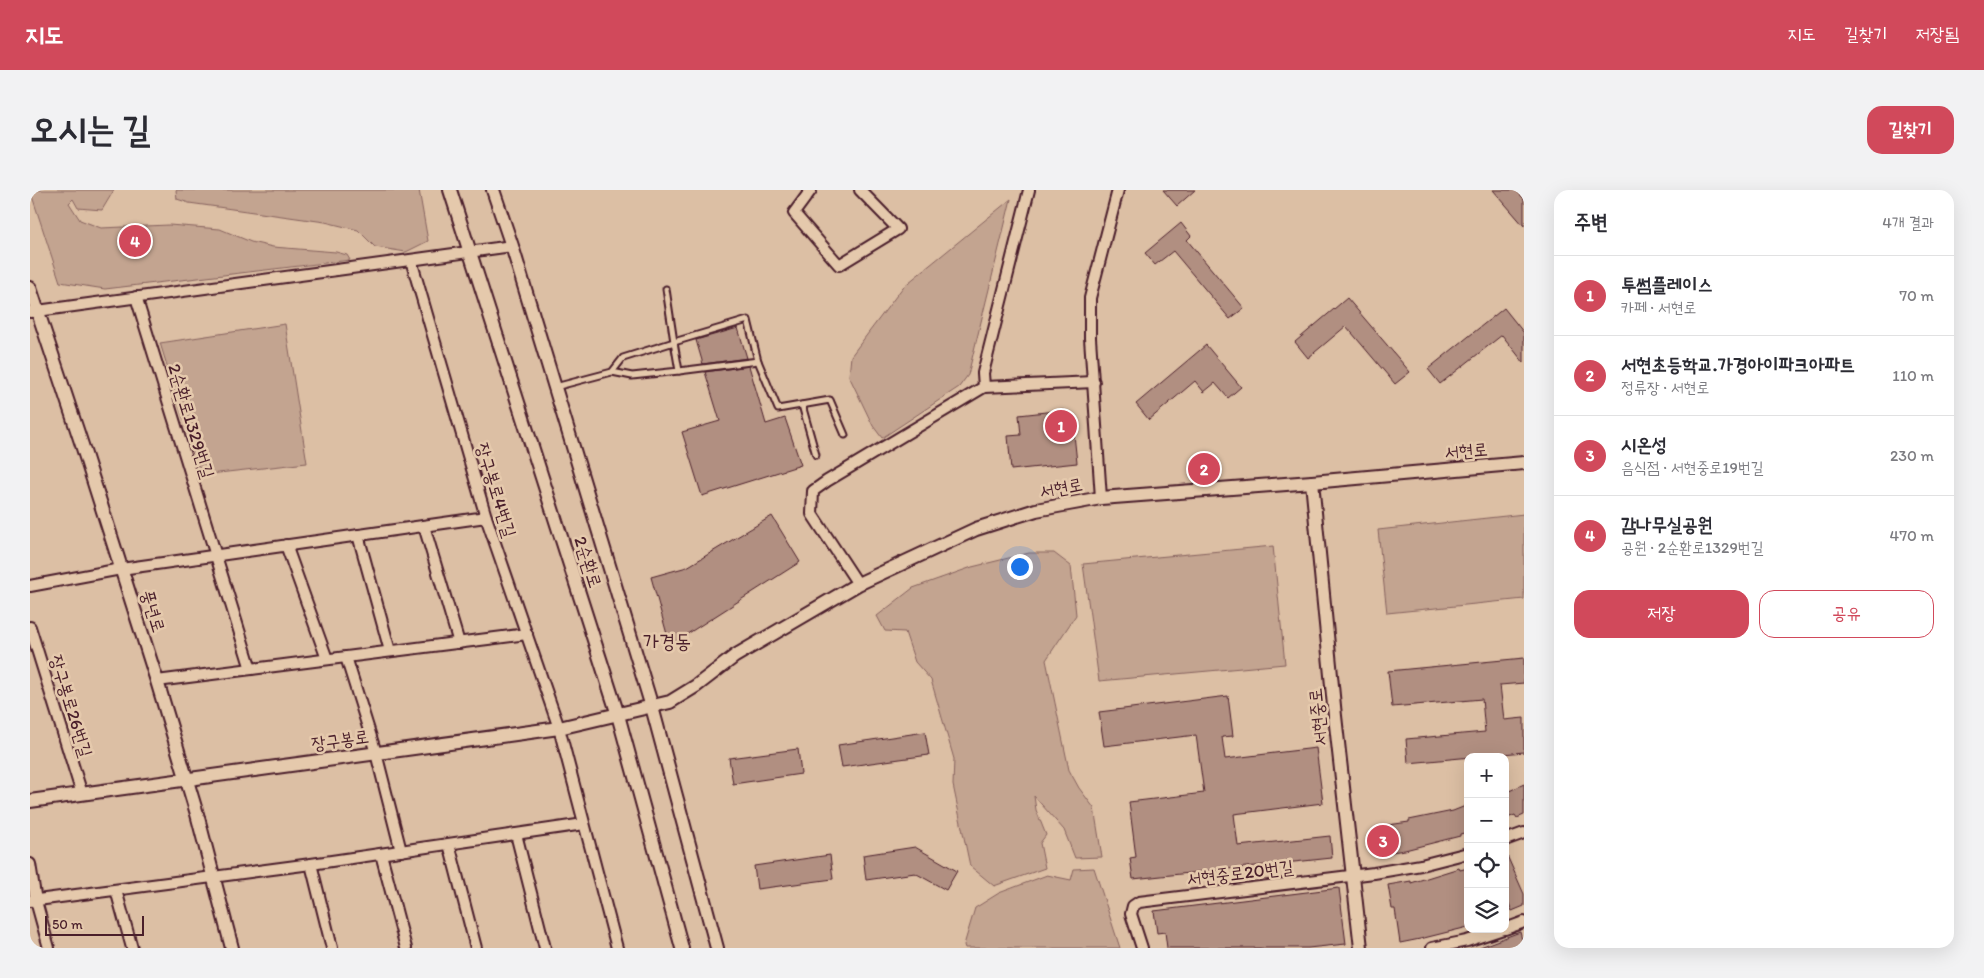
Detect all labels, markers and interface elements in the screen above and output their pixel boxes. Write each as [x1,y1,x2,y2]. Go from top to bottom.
text: 지도 [25,20,64,49]
text: 지도 [1787,23,1816,45]
text: 길찾기 [1844,23,1888,45]
text: 저장됨 [1916,23,1959,45]
button: 길찾기 [1867,106,1954,154]
text: 오시는 길 [30,108,151,150]
text: 주변 [1574,209,1608,234]
text: 4개 결과 [1882,213,1934,232]
pin: 4 [119,222,151,260]
text: 투썸플레이스 [1621,273,1713,296]
text: 1 [1586,286,1594,305]
text: 70 m [1899,286,1934,305]
text: 카페 · 서현로 [1621,298,1696,317]
text: 서현초등학교.가경아이파크아파트 [1621,353,1855,376]
street label: 2순환로1329번길 [163,361,219,482]
text: 2 [1586,366,1594,385]
text: 110 m [1892,366,1934,385]
text: 정류장 · 서현로 [1621,378,1709,397]
pin: 1 [1045,407,1077,445]
text: 시온성 [1621,433,1667,456]
street label: 서현로 [1443,438,1489,464]
street label: 장구봉로4번길 [471,440,521,540]
text: 3 [1586,446,1594,465]
text: 230 m [1890,446,1934,465]
pin: 2 [1188,450,1220,488]
text: 음식점 · 서현중로19번길 [1621,458,1764,477]
street label: 서현로 [1038,473,1084,503]
text: 감나무실공원 [1621,513,1713,536]
text: 4 [1585,526,1595,545]
text: 470 m [1890,526,1934,545]
street label: 2순환로 [569,533,607,591]
text: 공원 · 2순환로1329번길 [1621,538,1764,557]
your location [1007,554,1033,580]
street label: 풍년로 [136,587,170,635]
button: 저장 [1574,590,1749,638]
button: 공유 [1759,590,1934,638]
district label: 가경동 [643,629,691,653]
street label: 장구봉로26번길 [45,652,97,760]
street label: 서현중로 [1304,687,1332,747]
street label: 장구봉로 [310,725,370,755]
map controls [1464,753,1509,933]
button: + [1464,753,1509,798]
button: − [1464,798,1509,843]
pin: 3 [1367,822,1399,860]
button: locate [1464,843,1509,888]
street label: 서현중로20번길 [1185,855,1295,890]
button: layers [1464,888,1509,933]
scale bar [45,913,144,936]
text: 50 m [52,916,83,933]

